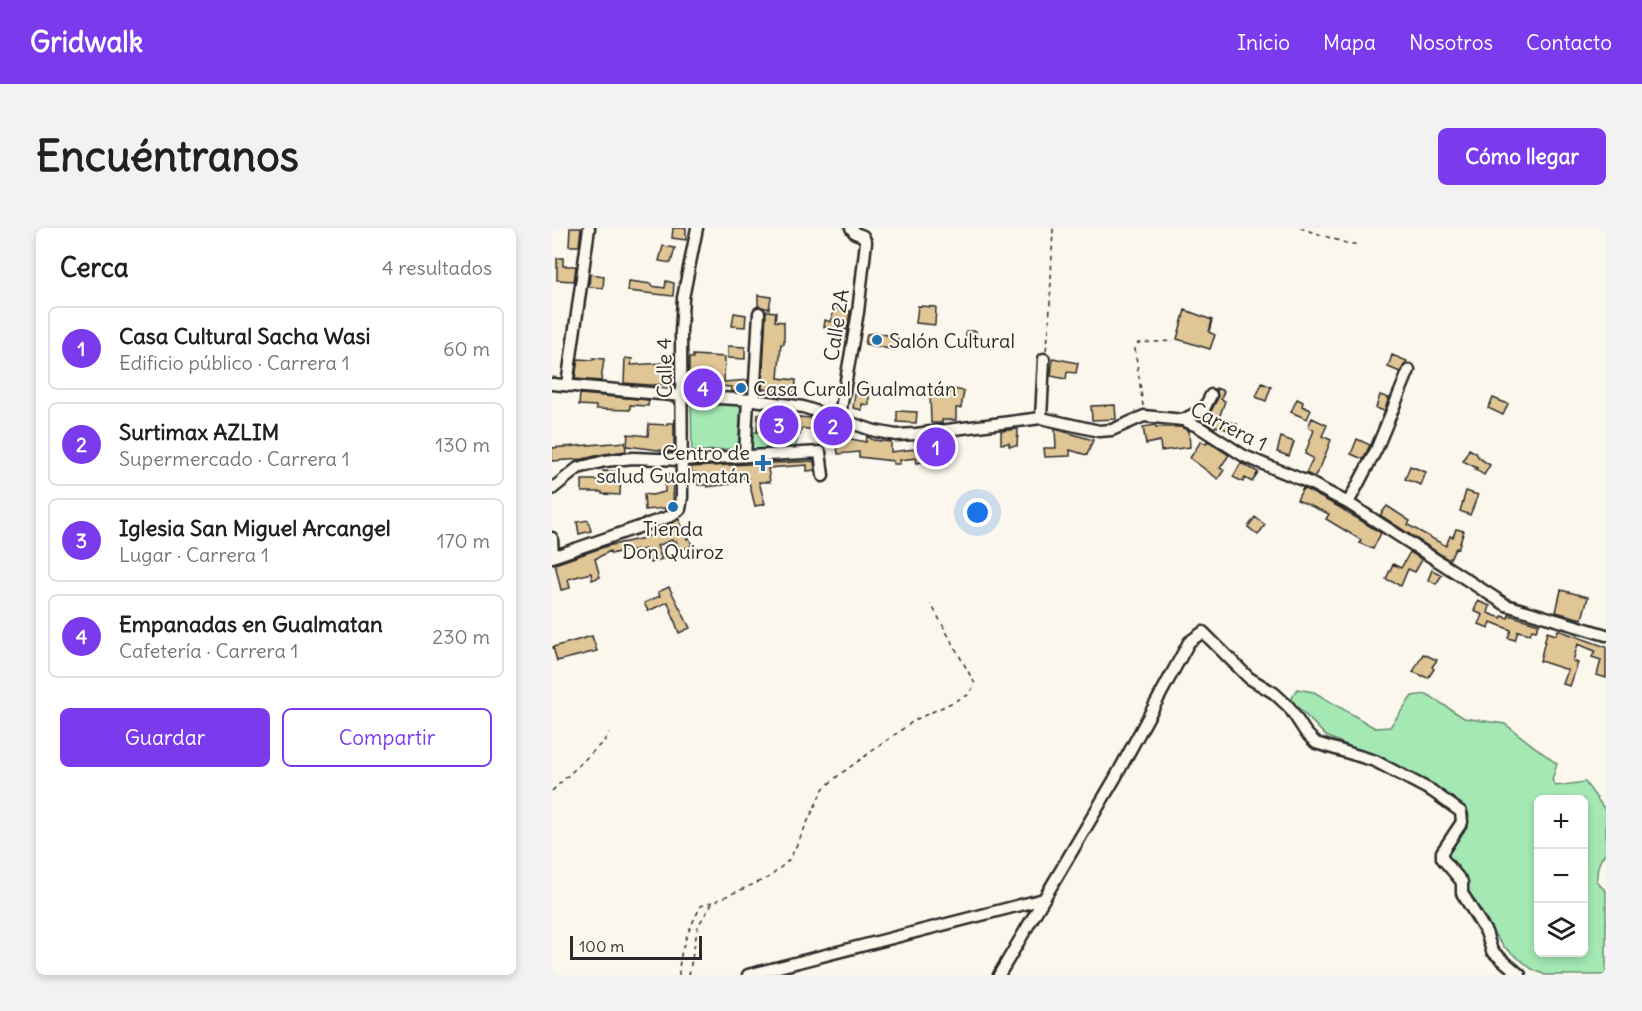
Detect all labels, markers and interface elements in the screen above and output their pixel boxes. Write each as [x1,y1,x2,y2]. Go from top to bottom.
text: Gridwalk [30,24,143,60]
text: Inicio [1237,29,1290,56]
text: Mapa [1323,29,1376,56]
text: Nosotros [1409,29,1493,56]
text: Contacto [1526,29,1612,56]
button: Cómo llegar [1438,128,1606,185]
text: Encuéntranos [36,130,299,182]
text: Cerca [60,251,129,284]
text: 4 resultados [382,255,492,280]
street label: Calle 2A [818,287,854,363]
text: Casa Cultural Sacha Wasi [119,322,370,350]
place label: Salón Cultural [889,328,1015,353]
marker: Salón Cultural [870,333,884,347]
text: 1 [78,336,85,361]
text: 60 m [443,336,490,361]
street label: Calle 4 [651,338,677,398]
text: Edificio público · Carrera 1 [119,350,350,375]
pin: 4 [684,366,722,410]
place label: Casa Cural Gualmatán [753,376,956,401]
marker: Casa Cural Gualmatán [734,381,748,395]
street label: Carrera 1 [1186,396,1272,456]
pin: 3 [760,402,798,448]
pin: 2 [814,404,852,448]
text: Surtimax AZLIM [119,418,279,446]
pin: 1 [916,424,956,470]
text: 2 [76,432,87,457]
text: 130 m [435,432,490,457]
place label: Centro de salud Gualmatán [596,440,750,488]
text: Supermercado · Carrera 1 [119,446,350,471]
marker: Centro de salud Gualmatán [754,454,772,472]
your location [963,498,992,527]
marker: Tienda Don Quiroz [666,500,680,514]
text: Iglesia San Miguel Arcangel [119,514,391,542]
place label: Tienda Don Quiroz [622,516,724,564]
text: 3 [76,528,87,553]
text: 170 m [437,528,490,553]
text: Lugar · Carrera 1 [119,542,269,567]
text: Empanadas en Gualmatan [119,610,383,638]
text: 4 [76,624,87,649]
text: 230 m [432,624,490,649]
text: Cafetería · Carrera 1 [119,638,299,663]
button: Guardar [60,708,270,767]
button: Compartir [282,708,492,767]
map controls [1534,795,1588,957]
button: + [1534,795,1588,849]
button: − [1534,849,1588,903]
button: layers [1534,903,1588,957]
scale bar [570,933,702,960]
text: 100 m [579,936,624,956]

